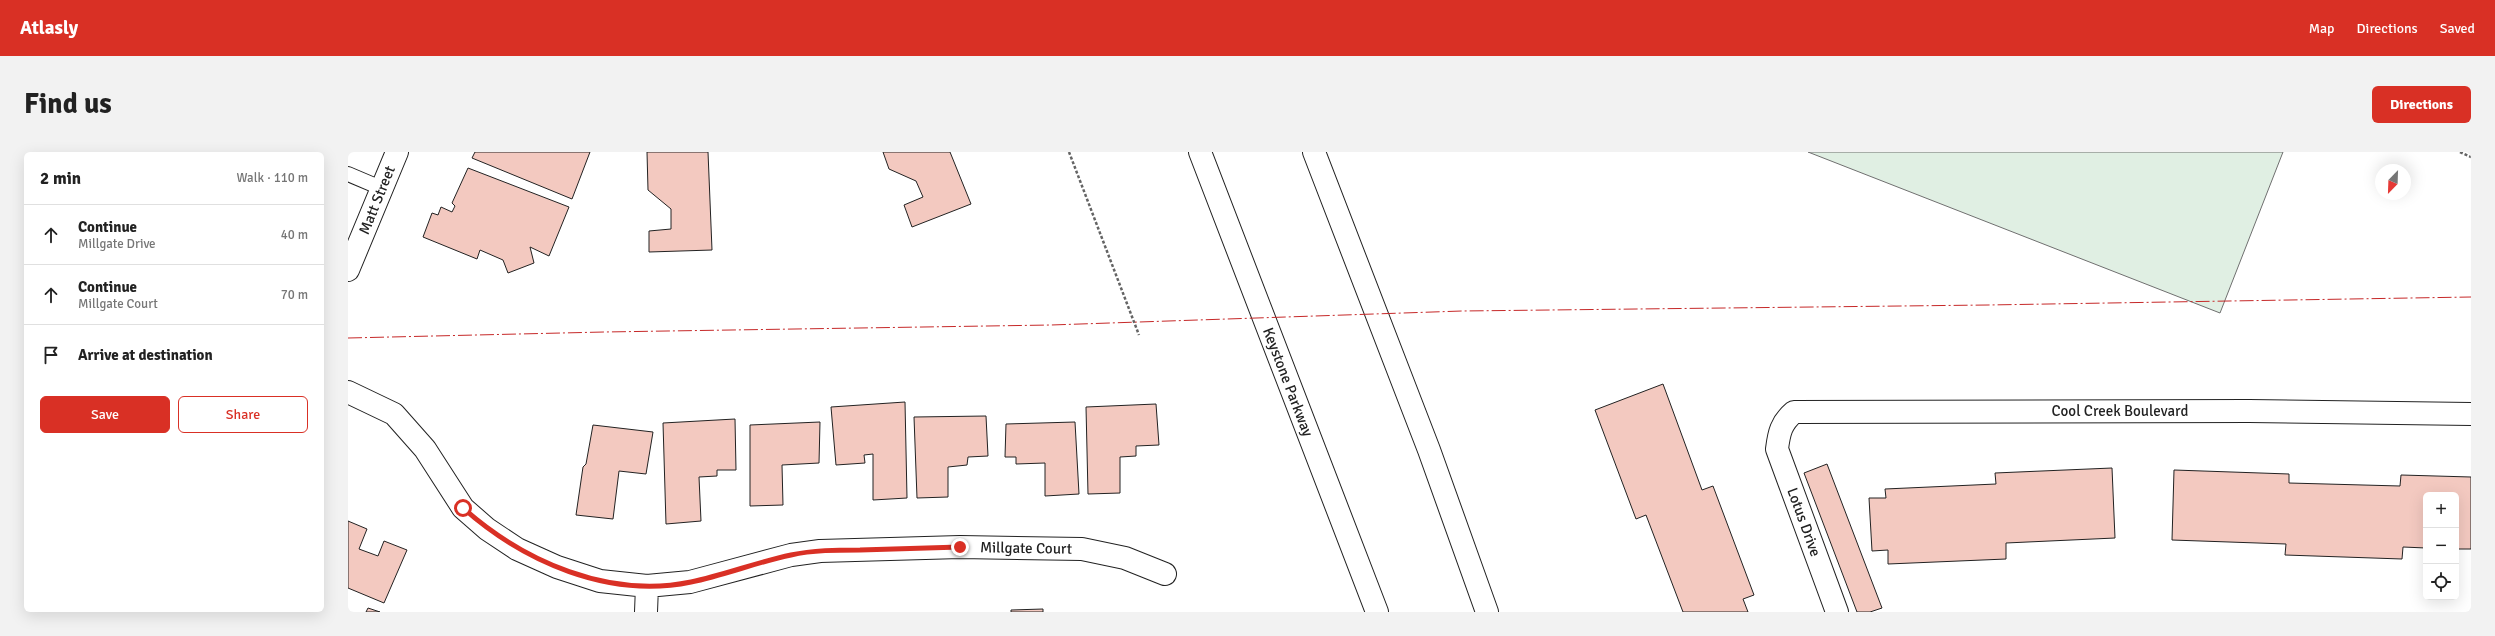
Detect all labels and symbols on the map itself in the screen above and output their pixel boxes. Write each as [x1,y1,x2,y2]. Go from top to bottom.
street label: Matt Street [355,163,399,237]
north arrow [2375,164,2411,200]
street label: Keystone Parkway [1259,325,1317,439]
street label: Cool Creek Boulevard [2052,402,2188,420]
street label: Lotus Drive [1783,485,1825,559]
route start [454,499,472,517]
route end [951,538,969,556]
street label: Millgate Court [980,538,1072,558]

